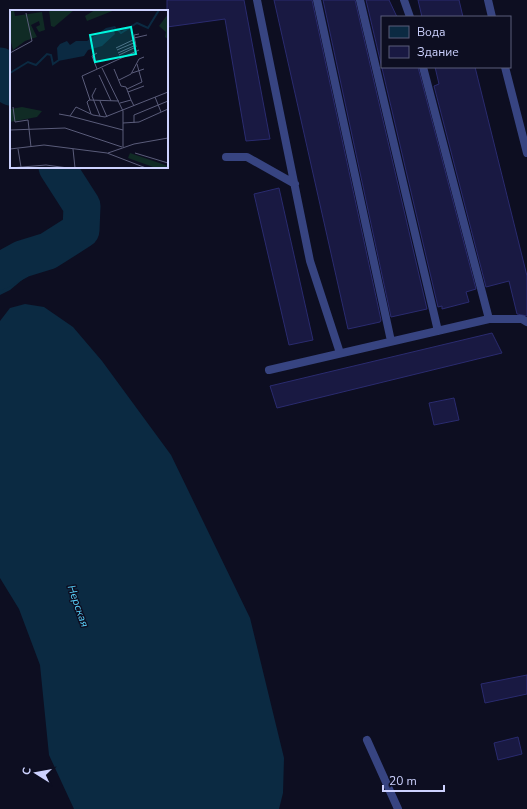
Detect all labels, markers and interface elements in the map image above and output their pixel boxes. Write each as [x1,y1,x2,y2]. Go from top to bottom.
inset map [10,10,168,168]
legend [381,16,511,68]
text: Вода [417,24,445,40]
text: Здание [417,44,459,60]
water label: Нерская [64,583,92,629]
north arrow [16,753,56,793]
text: С [19,766,35,776]
scale bar [383,767,444,793]
text: 20 m [389,773,417,789]

